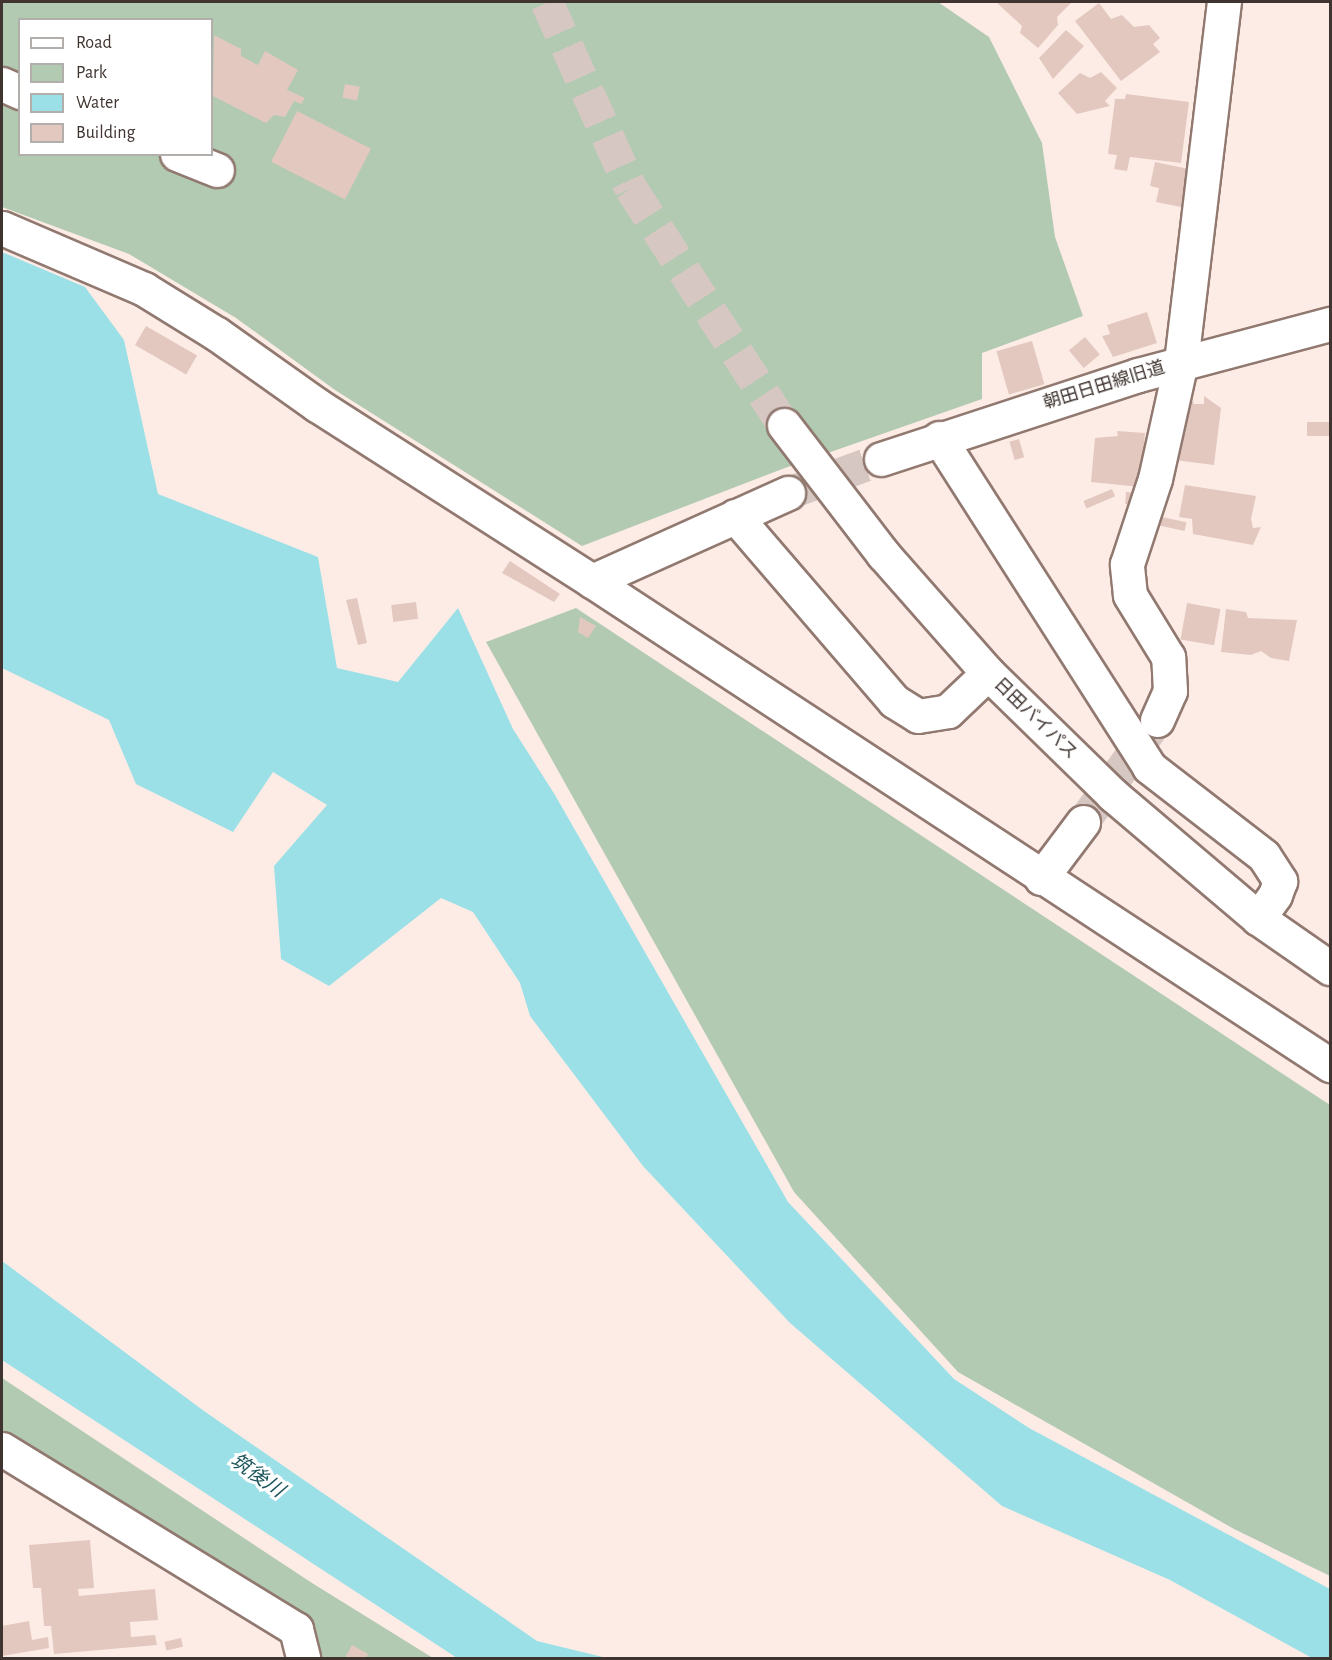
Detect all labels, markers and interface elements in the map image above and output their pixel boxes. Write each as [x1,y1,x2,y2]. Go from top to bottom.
legend [18,18,213,156]
text: Road [76,34,112,52]
text: Park [76,64,107,82]
text: Water [76,94,119,112]
text: Building [76,124,135,142]
street label: 朝田日田線旧道 [1041,357,1167,415]
street label: 日田バイパス [989,674,1081,764]
water label: 筑後川 [226,1449,288,1503]

